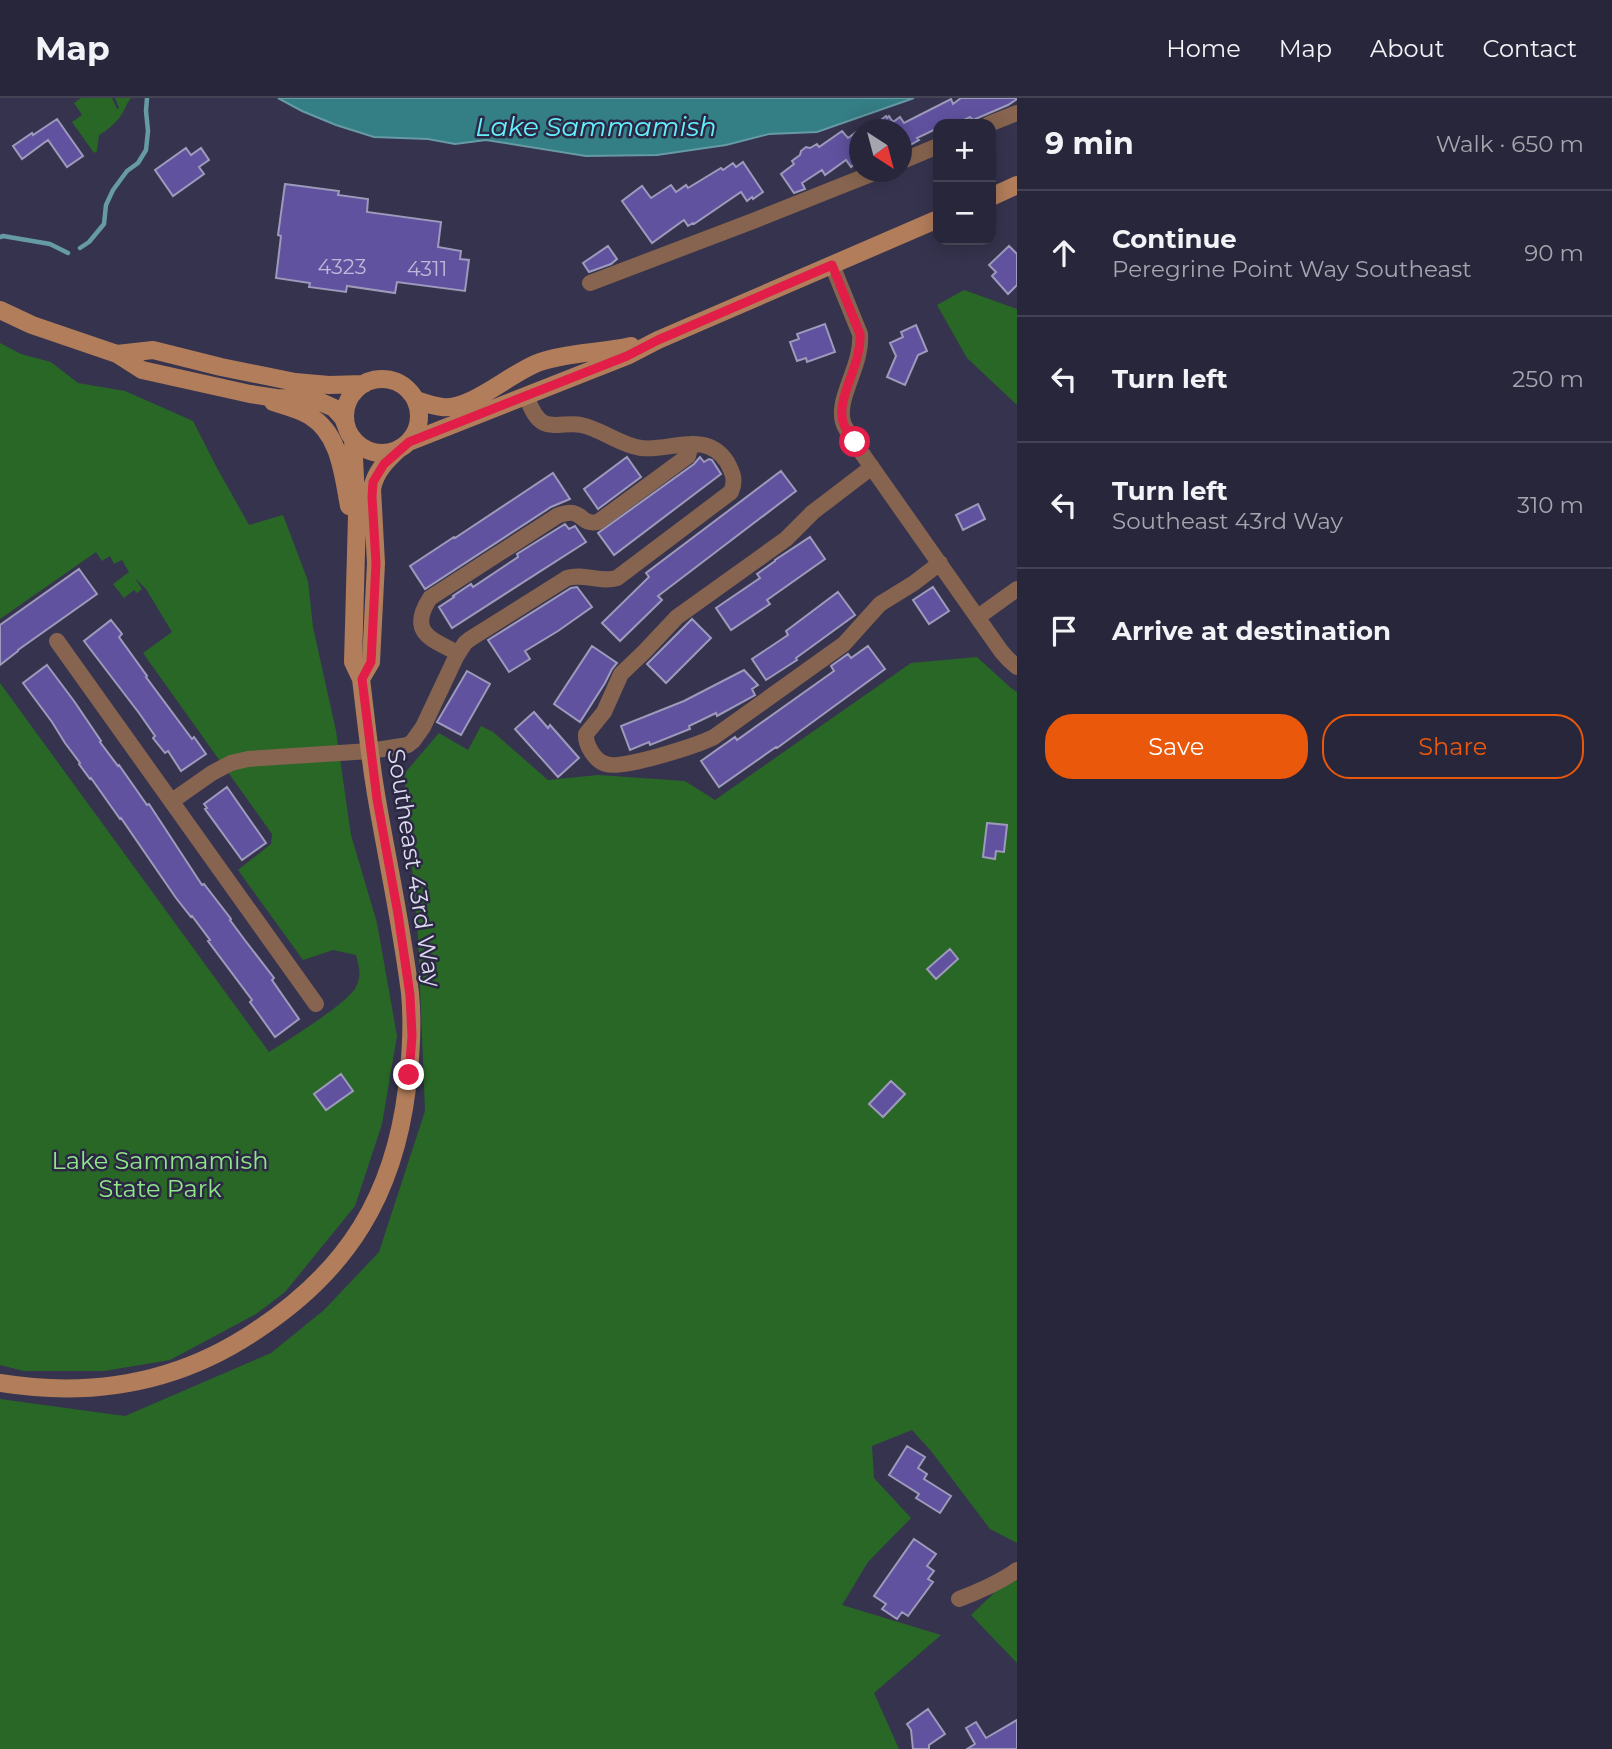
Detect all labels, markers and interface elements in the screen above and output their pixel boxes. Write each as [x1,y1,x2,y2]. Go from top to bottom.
text: Map [35,28,110,68]
text: Home [1166,34,1241,63]
text: Map [1279,34,1332,63]
text: About [1370,34,1444,63]
text: Contact [1482,34,1577,63]
water label: Lake Sammamish [475,111,717,143]
north arrow [849,119,912,182]
map controls [933,119,996,245]
button: + [933,119,996,182]
text: 9 min [1045,125,1134,162]
text: Walk · 650 m [1436,130,1584,158]
button: − [933,182,996,245]
text: Continue [1112,223,1237,255]
icon: ahead [1045,234,1083,272]
text: 90 m [1524,239,1584,267]
house number: 4323 [317,254,367,279]
text: Peregrine Point Way Southeast [1112,255,1472,283]
house number: 4311 [407,256,447,281]
icon: left [1045,360,1083,398]
text: Turn left [1112,363,1228,395]
text: 250 m [1512,365,1584,393]
route start [839,426,870,457]
text: Turn left [1112,475,1228,507]
icon: left [1045,486,1083,524]
text: 310 m [1517,491,1584,519]
text: Southeast 43rd Way [1112,507,1343,535]
icon: arrive [1045,612,1083,650]
text: Arrive at destination [1112,615,1391,647]
button: Save [1045,714,1308,779]
button: Share [1322,714,1584,779]
street label: Southeast 43rd Way [381,747,448,989]
route end [393,1059,424,1090]
park label: Lake Sammamish State Park [52,1146,268,1203]

